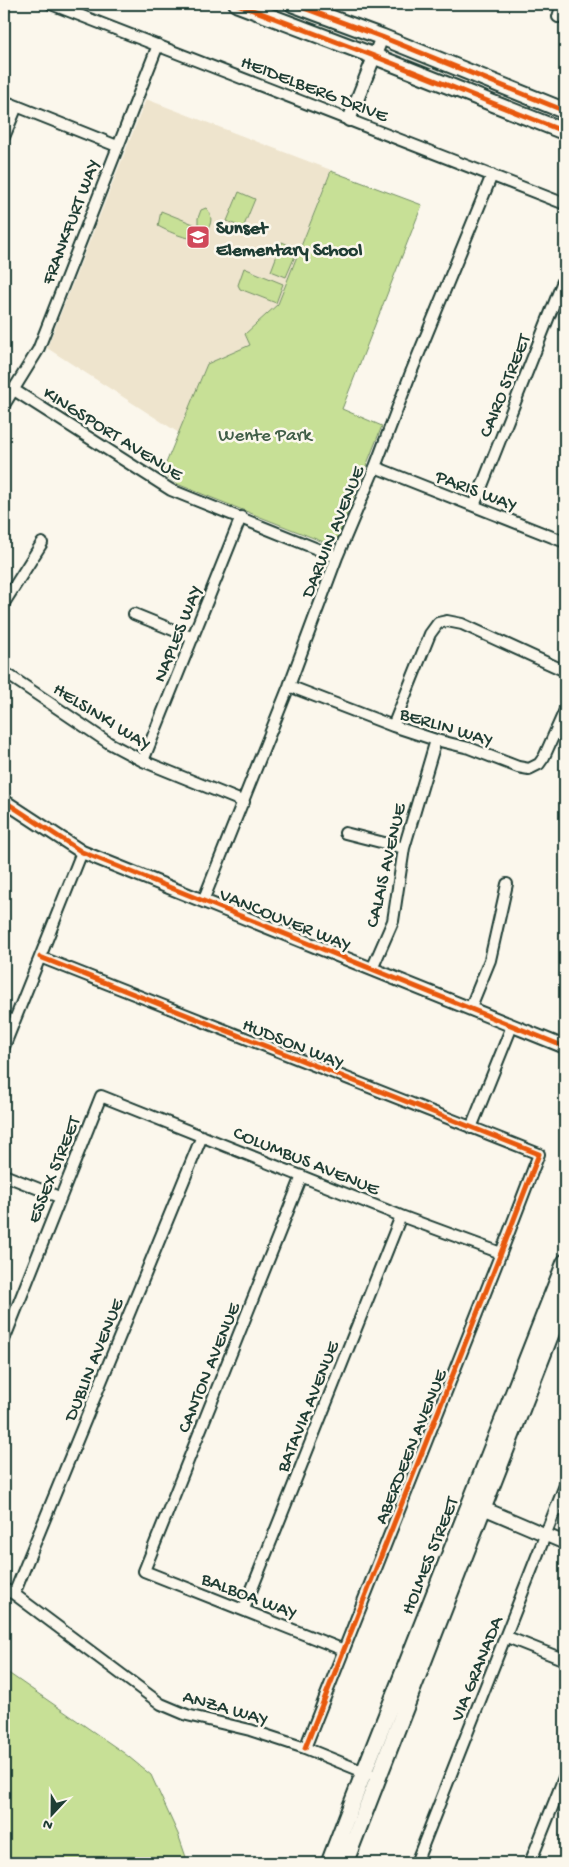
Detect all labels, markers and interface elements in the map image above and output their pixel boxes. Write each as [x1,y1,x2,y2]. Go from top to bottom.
street label: HEIDELBERG DRIVE [237,52,392,129]
street label: FRANKFURT WAY [37,156,107,289]
place label: Sunset Elementary School [216,218,362,263]
school or university icon: Sunset Elementary School [185,224,211,250]
street label: CAIRO STREET [475,331,538,441]
street label: KINGSPORT AVENUE [38,383,187,488]
park label: Wente Park [218,425,313,448]
street label: DARWIN AVENUE [297,462,372,603]
street label: PARIS WAY [431,466,520,518]
street label: NAPLES WAY [149,582,209,686]
street label: HELSINKI WAY [48,679,155,757]
street label: BERLIN WAY [396,703,495,753]
street label: CALAIS AVENUE [362,801,413,930]
street label: VANCOUVER WAY [215,884,354,958]
street label: HUDSON WAY [239,1014,347,1076]
street label: ESSEX STREET [23,1113,87,1227]
street label: COLUMBUS AVENUE [229,1122,383,1202]
street label: DUBLIN AVENUE [59,1295,131,1427]
street label: CANTON AVENUE [174,1299,247,1437]
street label: BATAVIA AVENUE [272,1337,346,1477]
street label: ABERDEEN AVENUE [371,1366,454,1528]
street label: HOLMES STREET [397,1494,466,1618]
street label: BALBOA WAY [197,1568,300,1626]
street label: VIA GRANADA [446,1612,510,1726]
street label: ANZA WAY [180,1686,271,1733]
north arrow [28,1790,78,1840]
text: N [41,1814,55,1833]

